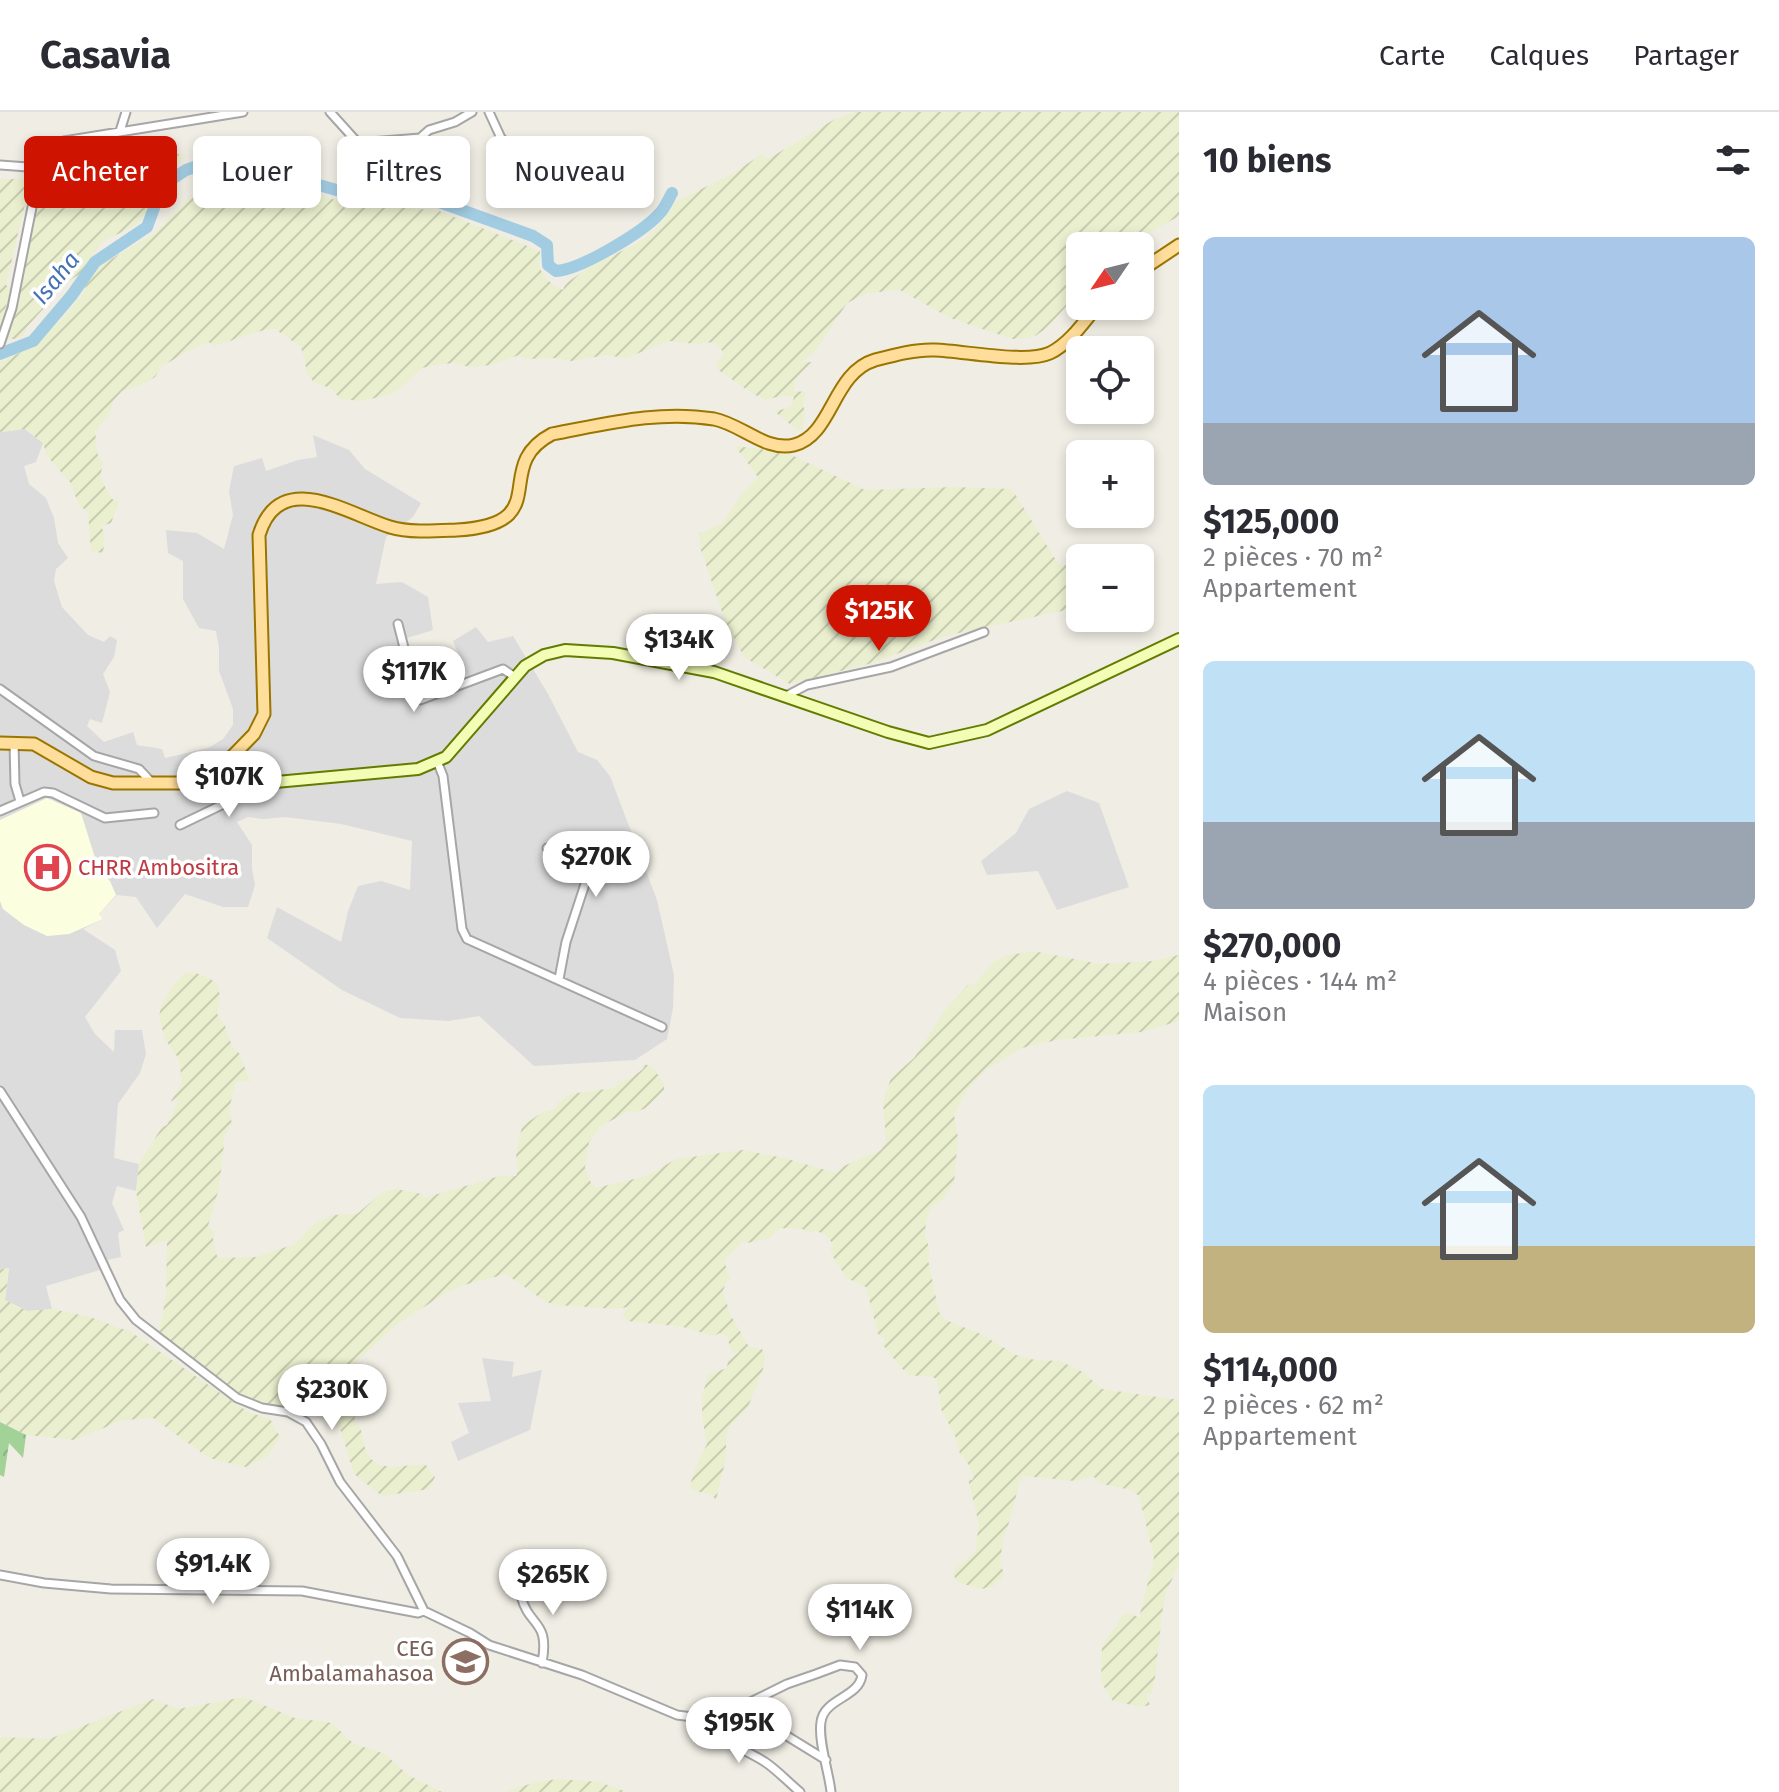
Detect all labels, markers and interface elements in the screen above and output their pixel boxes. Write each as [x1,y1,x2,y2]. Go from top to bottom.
text: Casavia [40,32,171,78]
text: Carte [1379,39,1445,72]
text: Calques [1489,39,1589,72]
text: Partager [1633,39,1739,72]
chip: Acheter [24,136,177,208]
chip: Louer [193,136,321,208]
chip: Filtres [337,136,470,208]
chip: Nouveau [486,136,654,208]
icon: filters [1711,138,1755,182]
text: 10 biens [1203,140,1331,181]
north arrow [1066,232,1154,320]
map controls [1066,232,1154,632]
water label: Isaha [26,246,86,310]
icon: home [1407,289,1551,433]
button: locate [1066,336,1154,424]
button: + [1066,440,1154,528]
text: $125,000 [1203,501,1339,542]
text: 2 pièces · 70 m² [1203,542,1383,573]
button: − [1066,544,1154,632]
text: Appartement [1203,573,1357,604]
pin: $125K [823,585,935,653]
text: $125K [844,595,914,626]
pin: $134K [623,614,735,682]
text: $134K [644,624,714,655]
pin: $117K [358,646,470,714]
text: $117K [381,656,447,687]
icon: home [1407,713,1551,857]
pin: $107K [173,751,285,819]
text: $107K [195,761,263,792]
pin: $270K [540,831,652,899]
text: $270K [561,841,631,872]
hospital icon: CHRR Ambositra [23,843,71,891]
place label: CHRR Ambositra [78,854,239,881]
text: $270,000 [1203,925,1341,966]
text: 4 pièces · 144 m² [1203,966,1397,997]
text: Maison [1203,997,1287,1028]
icon: home [1407,1137,1551,1281]
text: $114,000 [1203,1349,1338,1390]
pin: $230K [276,1364,388,1432]
text: $230K [296,1374,368,1405]
text: 2 pièces · 62 m² [1203,1390,1384,1421]
text: Appartement [1203,1421,1357,1452]
pin: $91.4K [148,1538,278,1606]
text: $91.4K [175,1548,251,1579]
pin: $265K [497,1549,609,1617]
text: $265K [517,1559,589,1590]
pin: $114K [804,1584,916,1652]
text: $114K [826,1594,894,1625]
place label: CEG Ambalamahasoa [269,1635,434,1687]
school or university icon: CEG Ambalamahasoa [441,1637,489,1685]
pin: $195K [683,1697,795,1765]
text: $195K [704,1707,774,1738]

